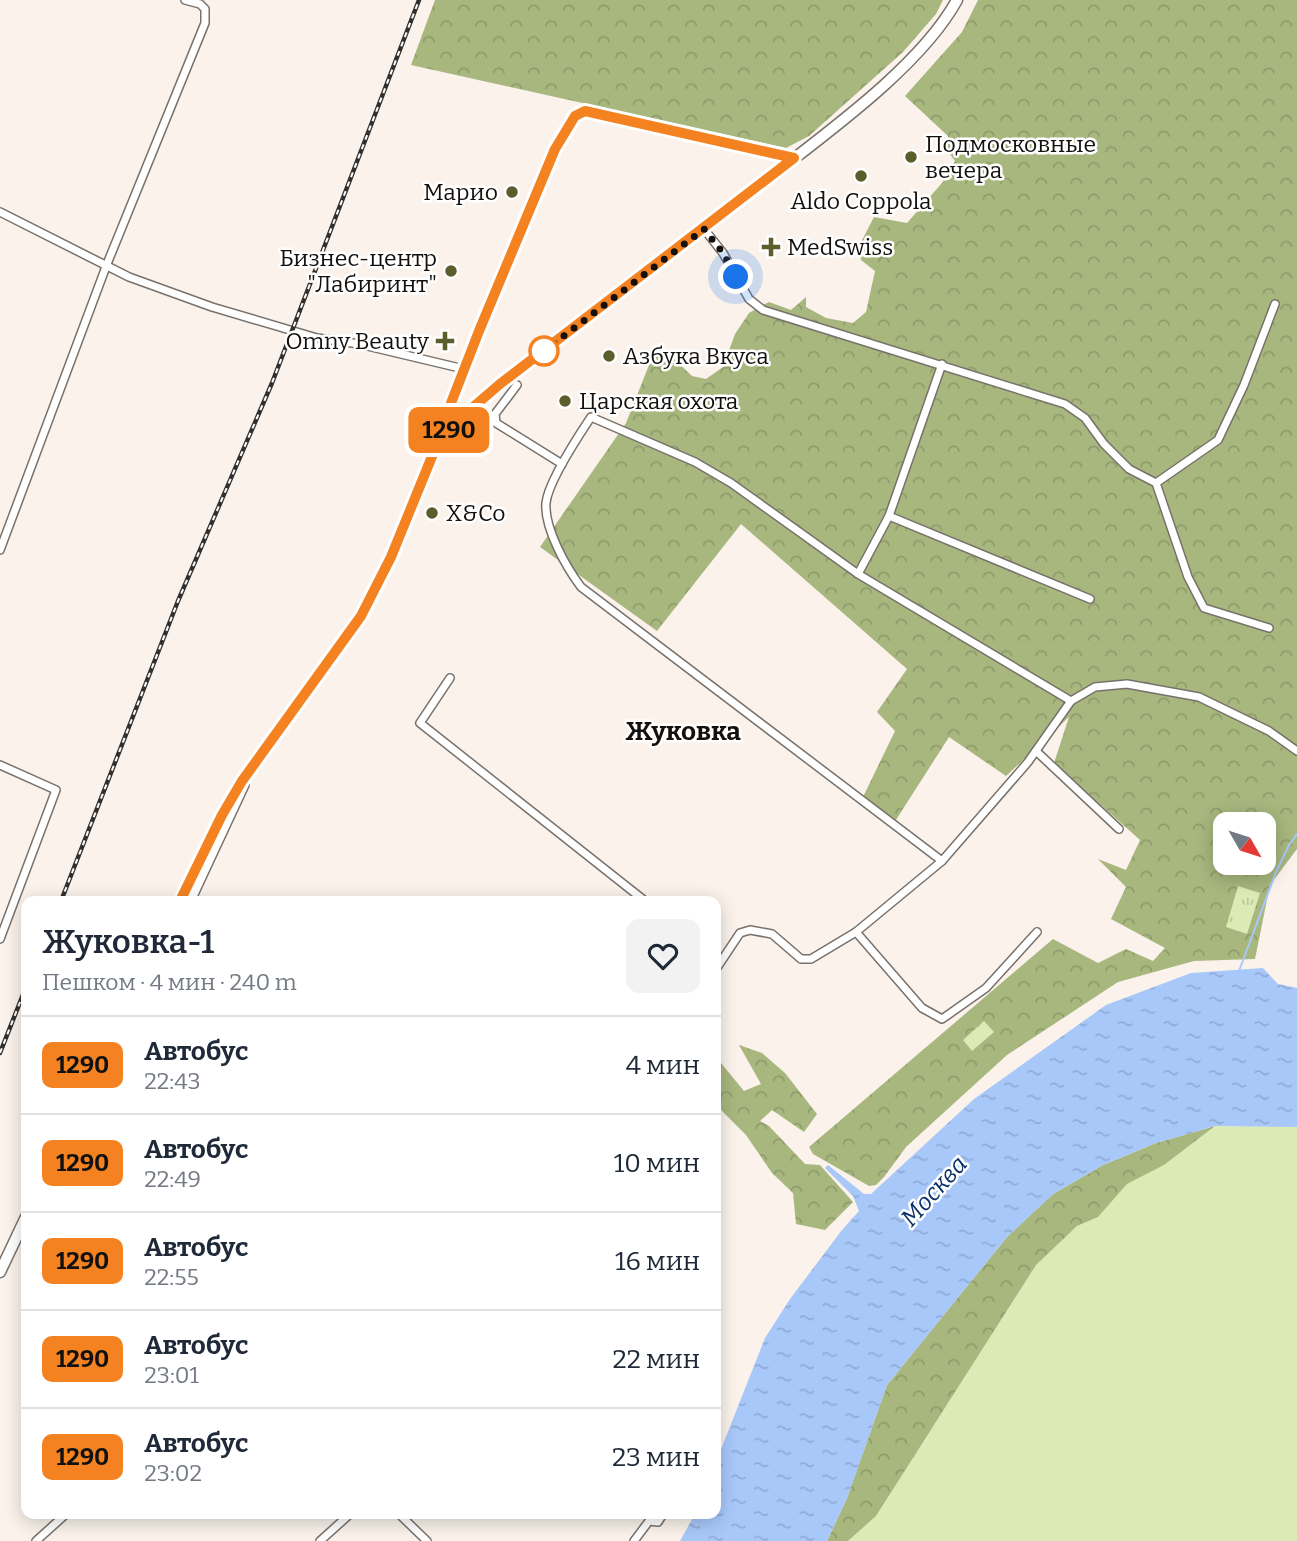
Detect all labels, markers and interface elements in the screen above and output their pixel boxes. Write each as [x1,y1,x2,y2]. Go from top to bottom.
place label: Подмосковные вечера [925,130,1096,184]
marker: Подмосковные вечера [903,149,919,165]
marker: Aldo Coppola [853,168,869,184]
place label: Марио [423,178,498,206]
marker: Марио [504,184,520,200]
place label: Aldo Coppola [790,187,932,215]
place label: MedSwiss [787,233,893,261]
marker: MedSwiss [761,237,781,257]
place label: Бизнес-центр "Лабиринт" [279,244,437,298]
your location [718,259,753,294]
marker: Бизнес-центр "Лабиринт" [443,263,459,279]
place label: Omny Beauty [285,327,430,355]
marker: Omny Beauty [435,331,455,351]
unlabelled marker [529,336,559,366]
place label: Азбука Вкуса [623,342,769,370]
marker: Азбука Вкуса [601,348,617,364]
place label: Царская охота [579,387,739,415]
marker: Царская охота [557,393,573,409]
line badge: 1290 [400,407,498,453]
text: 1290 [422,416,476,444]
place label: X&Co [446,499,506,527]
marker: X&Co [424,505,440,521]
district label: Жуковка [625,716,741,747]
north arrow [1213,812,1276,875]
map controls [1213,812,1276,875]
button: heart [626,919,700,993]
text: Жуковка-1 [42,922,214,962]
text: Пешком · 4 мин · 240 m [42,968,297,996]
text: Автобус [144,1036,248,1067]
text: 4 мин [626,1050,700,1081]
text: 1290 [56,1051,109,1079]
text: 22:43 [144,1067,201,1095]
text: Автобус [144,1134,248,1165]
text: 10 мин [614,1148,700,1179]
text: 1290 [56,1149,109,1177]
water label: Москва [895,1150,973,1232]
text: 22:49 [144,1165,201,1193]
text: Автобус [144,1232,248,1263]
text: 16 мин [615,1246,700,1277]
text: 1290 [56,1247,109,1275]
text: 22:55 [144,1263,199,1291]
text: Автобус [144,1330,248,1361]
text: 22 мин [613,1344,700,1375]
text: 1290 [56,1345,109,1373]
text: 23:01 [144,1361,199,1389]
text: Автобус [144,1428,248,1459]
text: 23 мин [612,1442,700,1473]
text: 1290 [56,1443,109,1471]
text: 23:02 [144,1459,202,1487]

